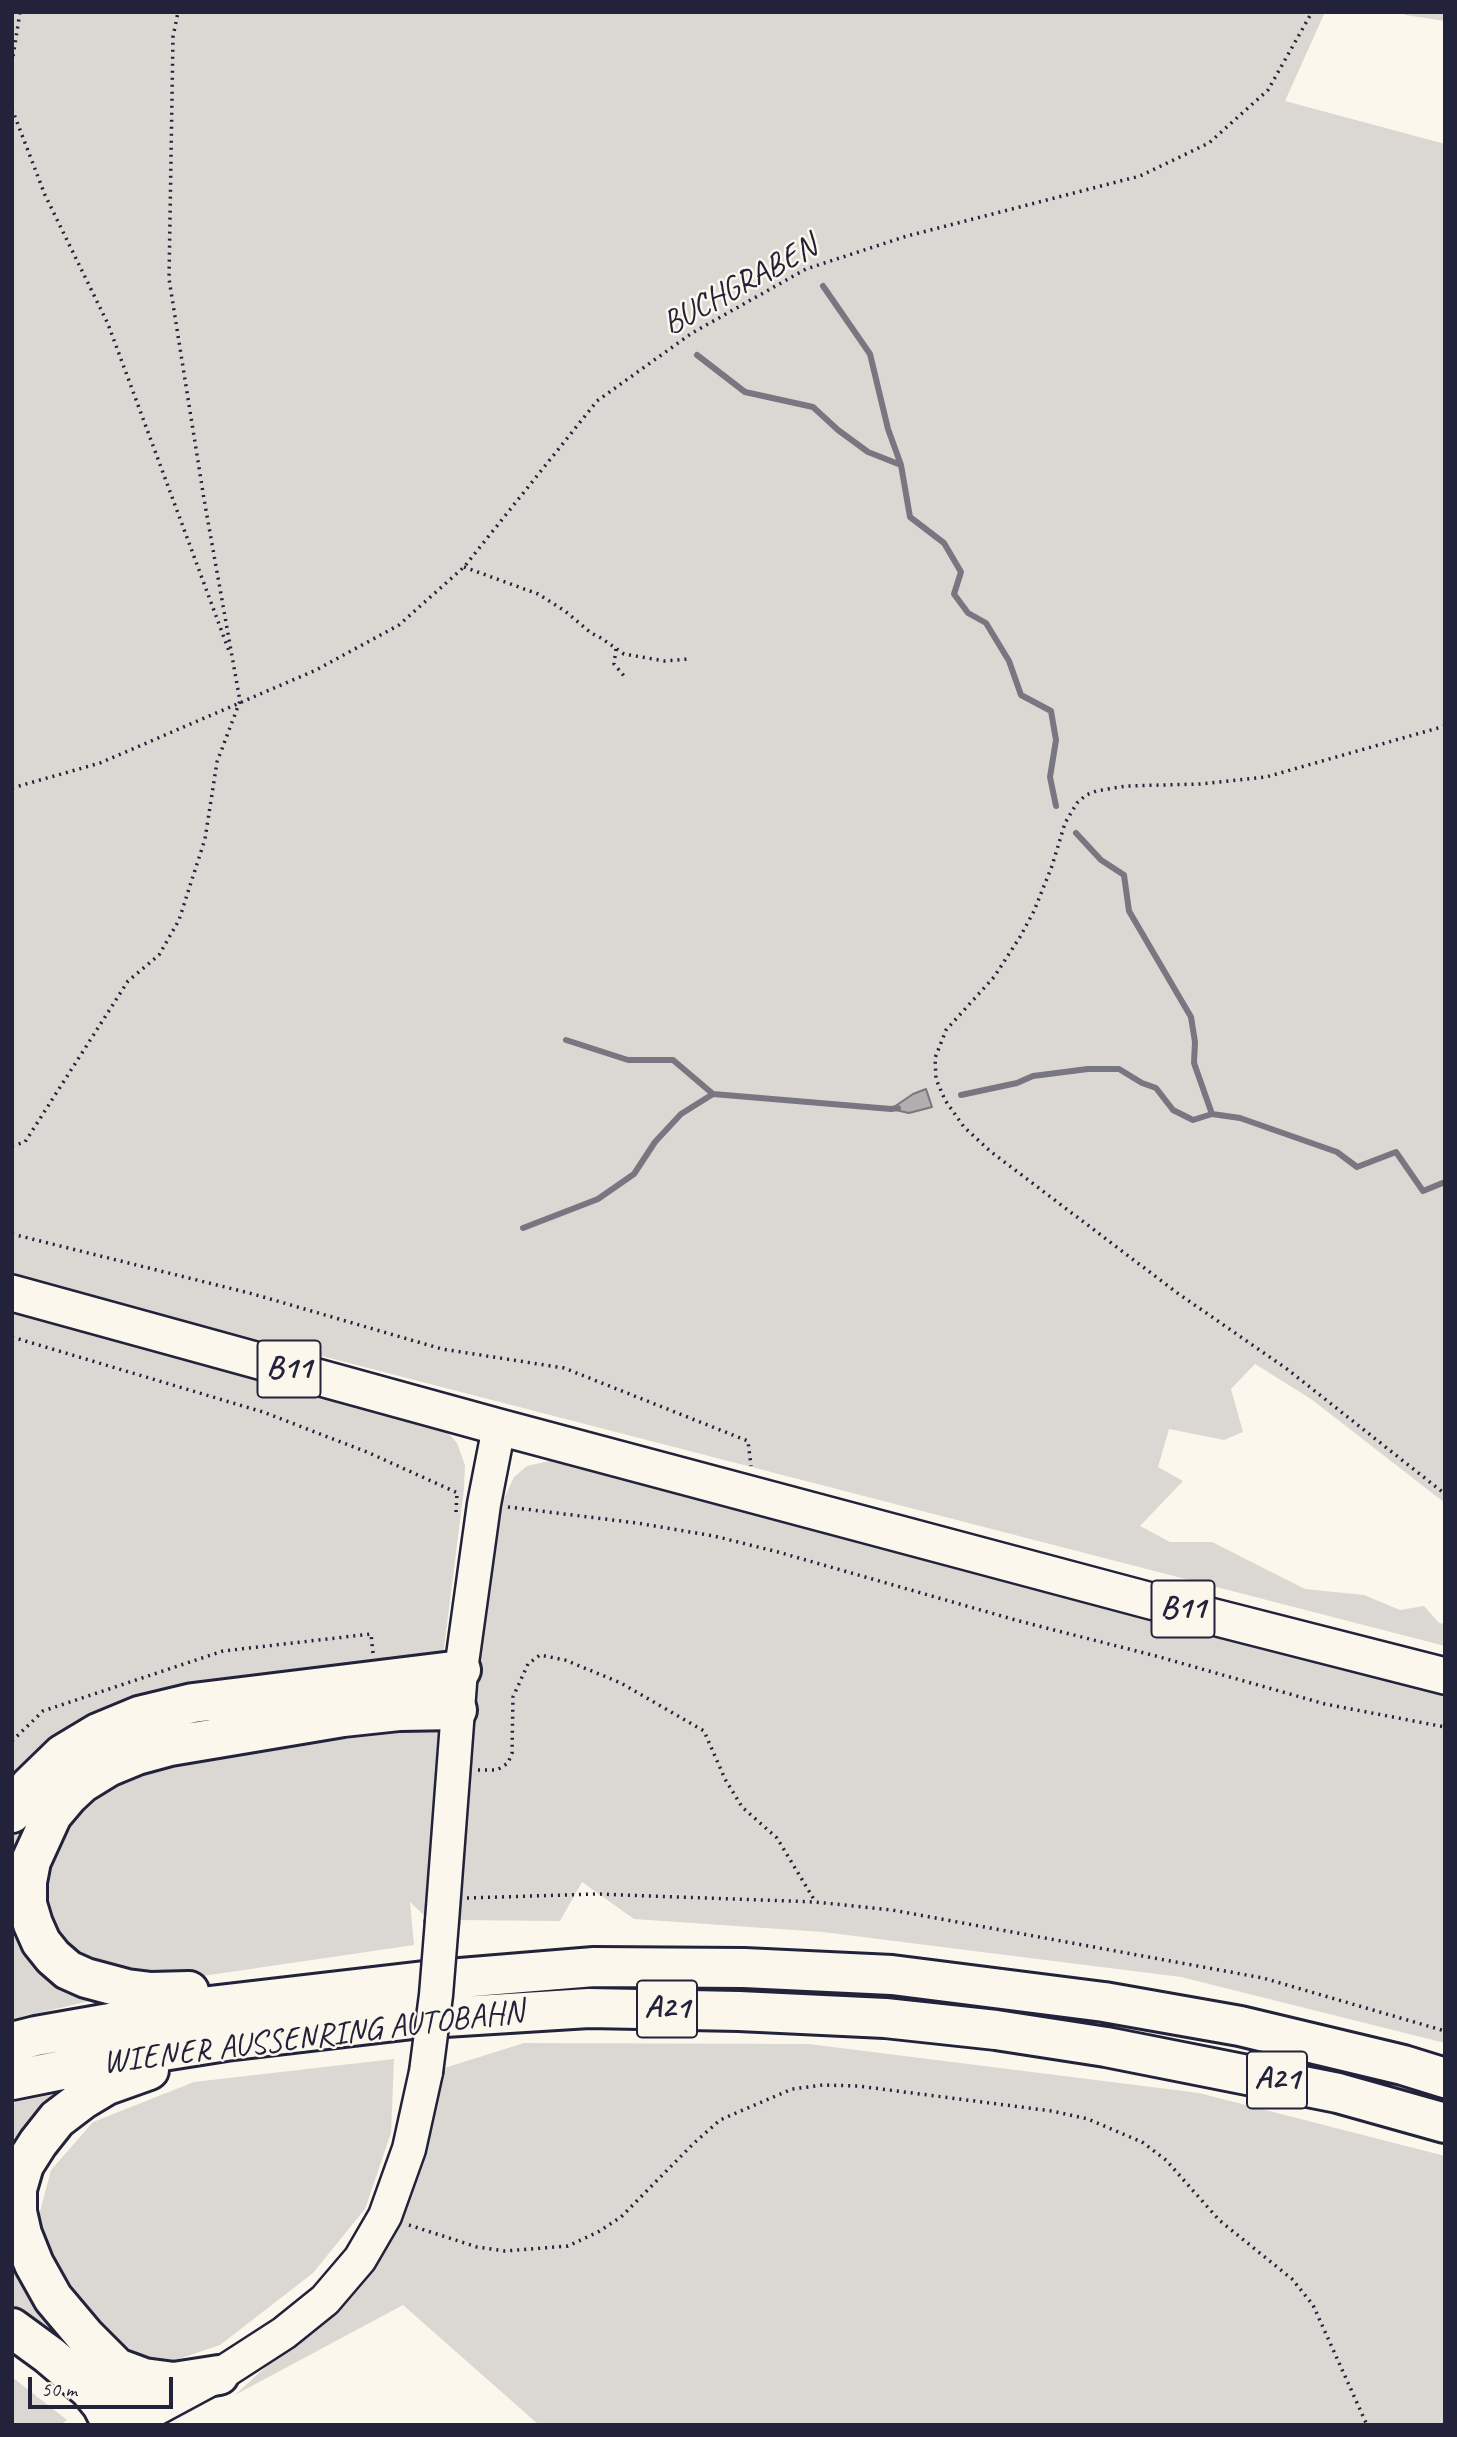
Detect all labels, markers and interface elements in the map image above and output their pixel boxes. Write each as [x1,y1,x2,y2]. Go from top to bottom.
street label: BUCHGRABEN [656,227,824,345]
road number: B11 [258,1340,320,1398]
road number: B11 [1152,1580,1214,1638]
road number: A21 [637,1980,697,2038]
street label: WIENER AUSSENRING AUTOBAHN [101,1993,525,2083]
road number: A21 [1247,2052,1307,2108]
scale bar [32,2364,177,2408]
text: 50 m [41,2376,77,2402]

